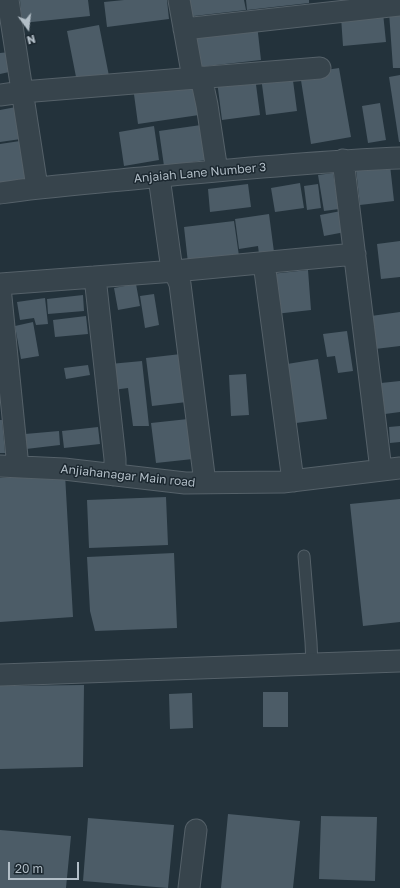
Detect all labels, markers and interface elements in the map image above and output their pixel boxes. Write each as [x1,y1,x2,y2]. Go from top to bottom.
north arrow [8,8,48,48]
text: N [26,33,37,47]
street label: Anjaiah Lane Number 3 [133,160,267,186]
street label: Anjiahanagar Main road [60,462,196,490]
scale bar [10,854,81,880]
text: 20 m [15,861,43,876]

